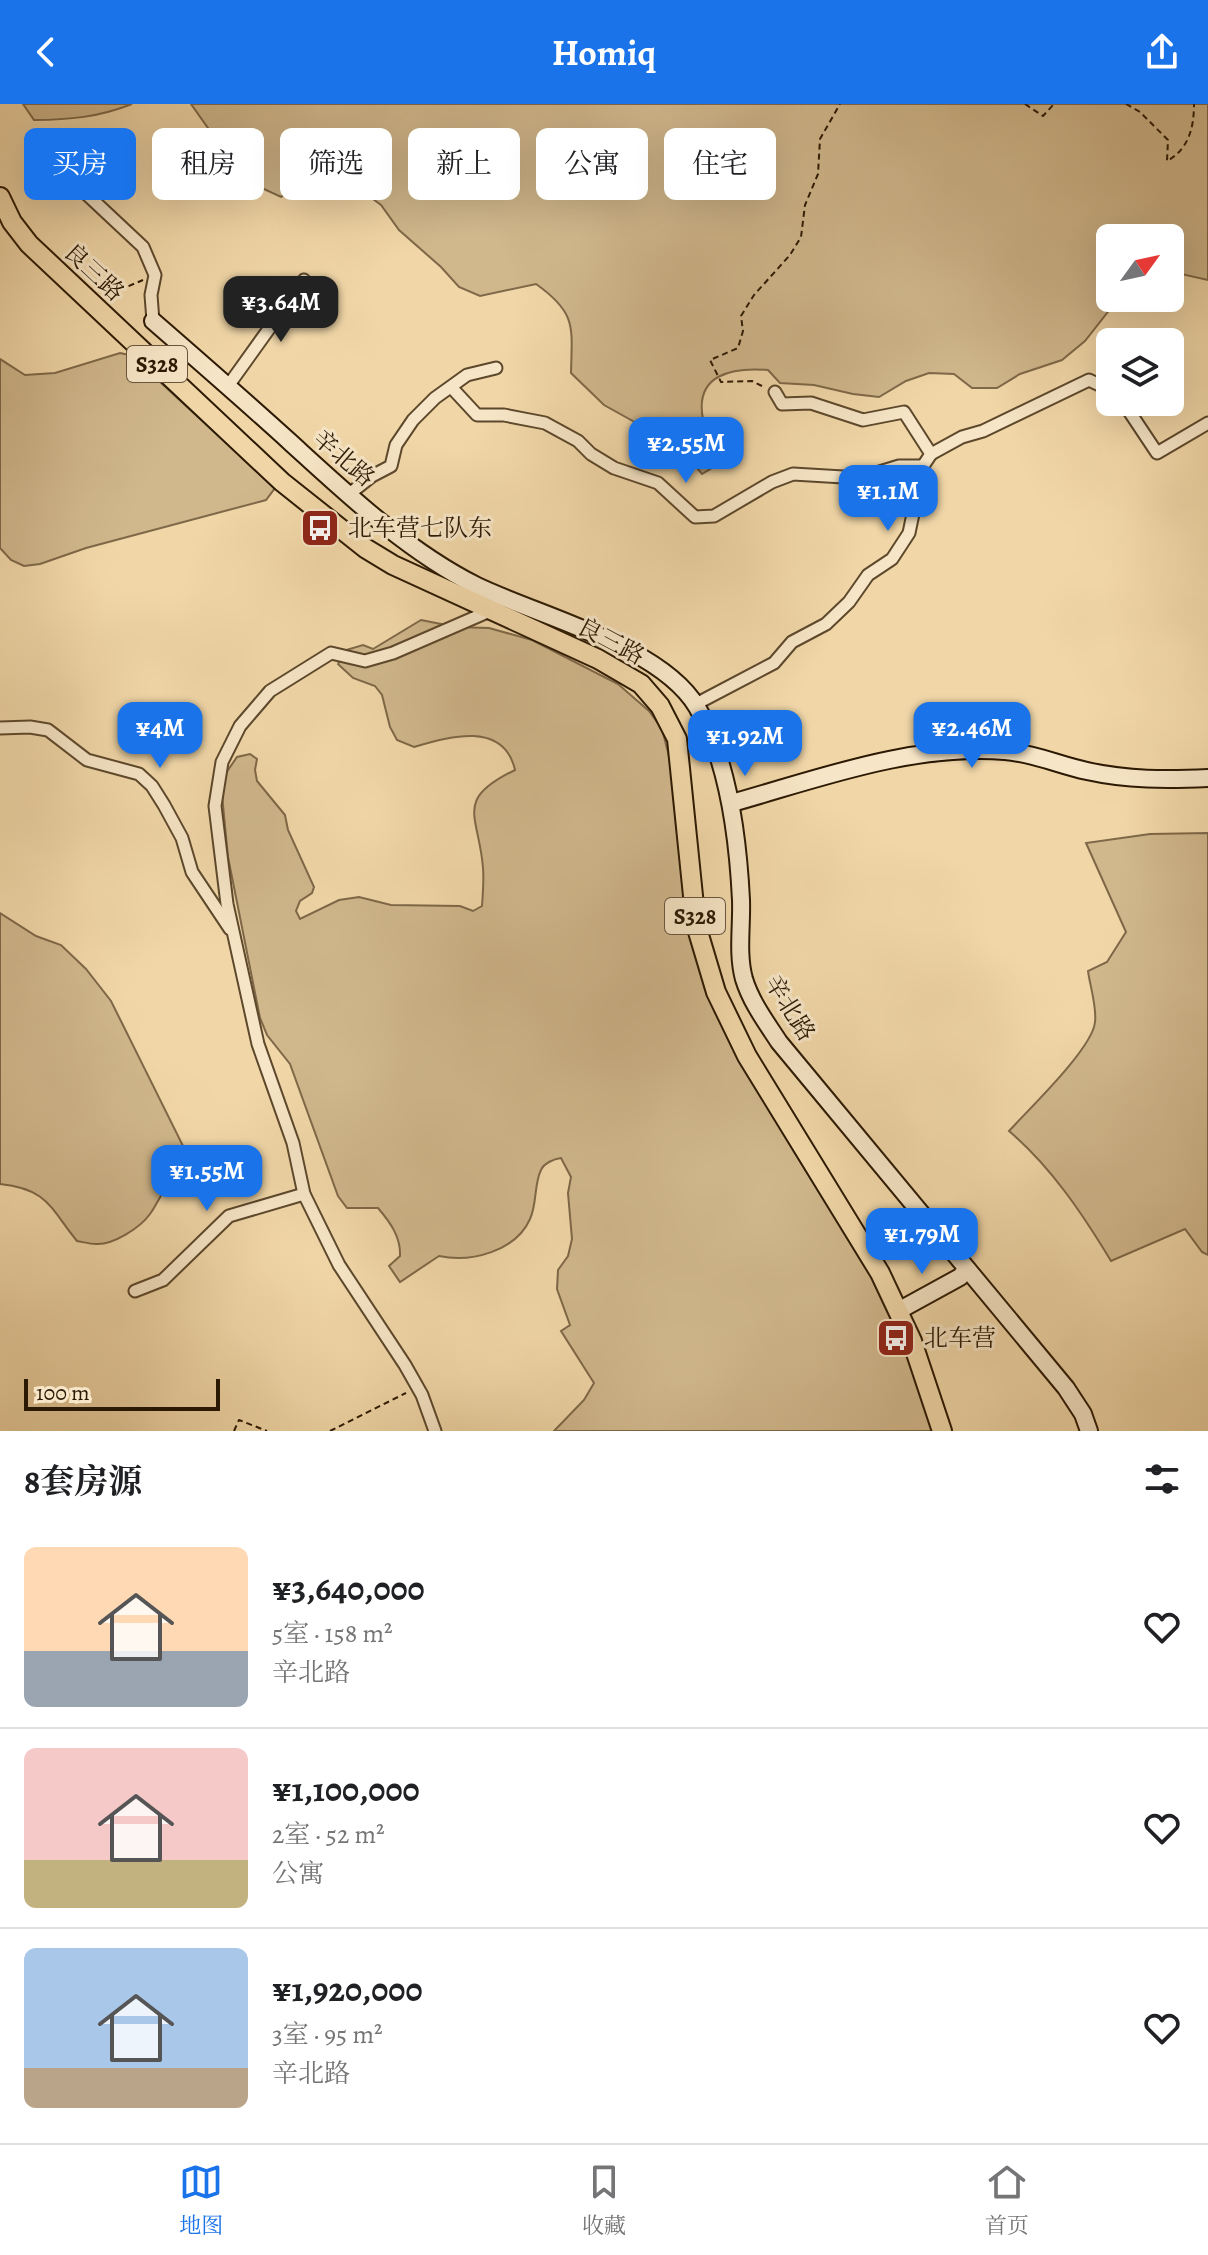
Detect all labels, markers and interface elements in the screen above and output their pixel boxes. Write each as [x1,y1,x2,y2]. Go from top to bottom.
text: Homiq [552,28,656,77]
icon: back [24,30,68,74]
icon: share [1140,30,1184,74]
chip: 买房 [24,128,136,200]
chip: 租房 [152,128,264,200]
chip: 筛选 [280,128,392,200]
chip: 新上 [408,128,520,200]
chip: 公寓 [536,128,648,200]
chip: 住宅 [664,128,776,200]
north arrow [1096,224,1184,312]
map controls [1096,224,1184,416]
street label: 良三路 [57,236,131,308]
pin: ¥3.64M [216,276,346,344]
text: ¥3.64M [241,284,321,319]
button: layers [1096,328,1184,416]
road number: S328 [127,346,187,382]
pin: ¥2.55M [621,417,751,485]
street label: 辛北路 [306,422,382,494]
text: ¥2.55M [647,425,725,460]
pin: ¥1.1M [832,465,944,533]
text: ¥1.1M [857,473,919,508]
bus stop icon: 北车营七队东 [299,507,341,549]
place label: 北车营七队东 [348,512,492,544]
street label: 良三路 [572,610,650,672]
pin: ¥4M [121,702,199,770]
pin: ¥2.46M [907,702,1037,770]
text: ¥4M [135,710,185,745]
pin: ¥1.92M [680,710,810,778]
text: ¥2.46M [932,710,1012,745]
text: ¥1.92M [706,718,784,753]
road number: S328 [665,898,725,934]
street label: 辛北路 [757,969,823,1047]
pin: ¥1.55M [142,1145,272,1213]
text: ¥1.55M [169,1153,245,1188]
pin: ¥1.79M [857,1208,987,1276]
text: ¥1.79M [884,1216,960,1251]
bus stop icon: 北车营 [875,1317,917,1359]
place label: 北车营 [924,1322,996,1354]
scale bar [24,1375,220,1411]
text: 100 m [36,1378,90,1408]
icon: filters [1140,1457,1184,1501]
text: 8套房源 [24,1458,142,1505]
text: ¥3,640,000 [272,1565,425,1612]
icon: home [88,1579,184,1675]
icon: heart [1140,1605,1184,1649]
text: 5室 · 158 m² [272,1616,393,1651]
text: 辛北路 [272,1655,350,1690]
text: ¥1,100,000 [272,1766,420,1813]
icon: home [88,1780,184,1876]
icon: heart [1140,1806,1184,1850]
text: 2室 · 52 m² [272,1817,385,1852]
text: 公寓 [272,1856,324,1891]
text: ¥1,920,000 [272,1966,423,2013]
icon: home [88,1980,184,2076]
icon: heart [1140,2006,1184,2050]
text: 3室 · 95 m² [272,2017,383,2052]
text: 辛北路 [272,2056,350,2091]
tab: 地图 [179,2160,223,2241]
tab: 收藏 [582,2160,626,2241]
tab: 首页 [985,2160,1029,2241]

